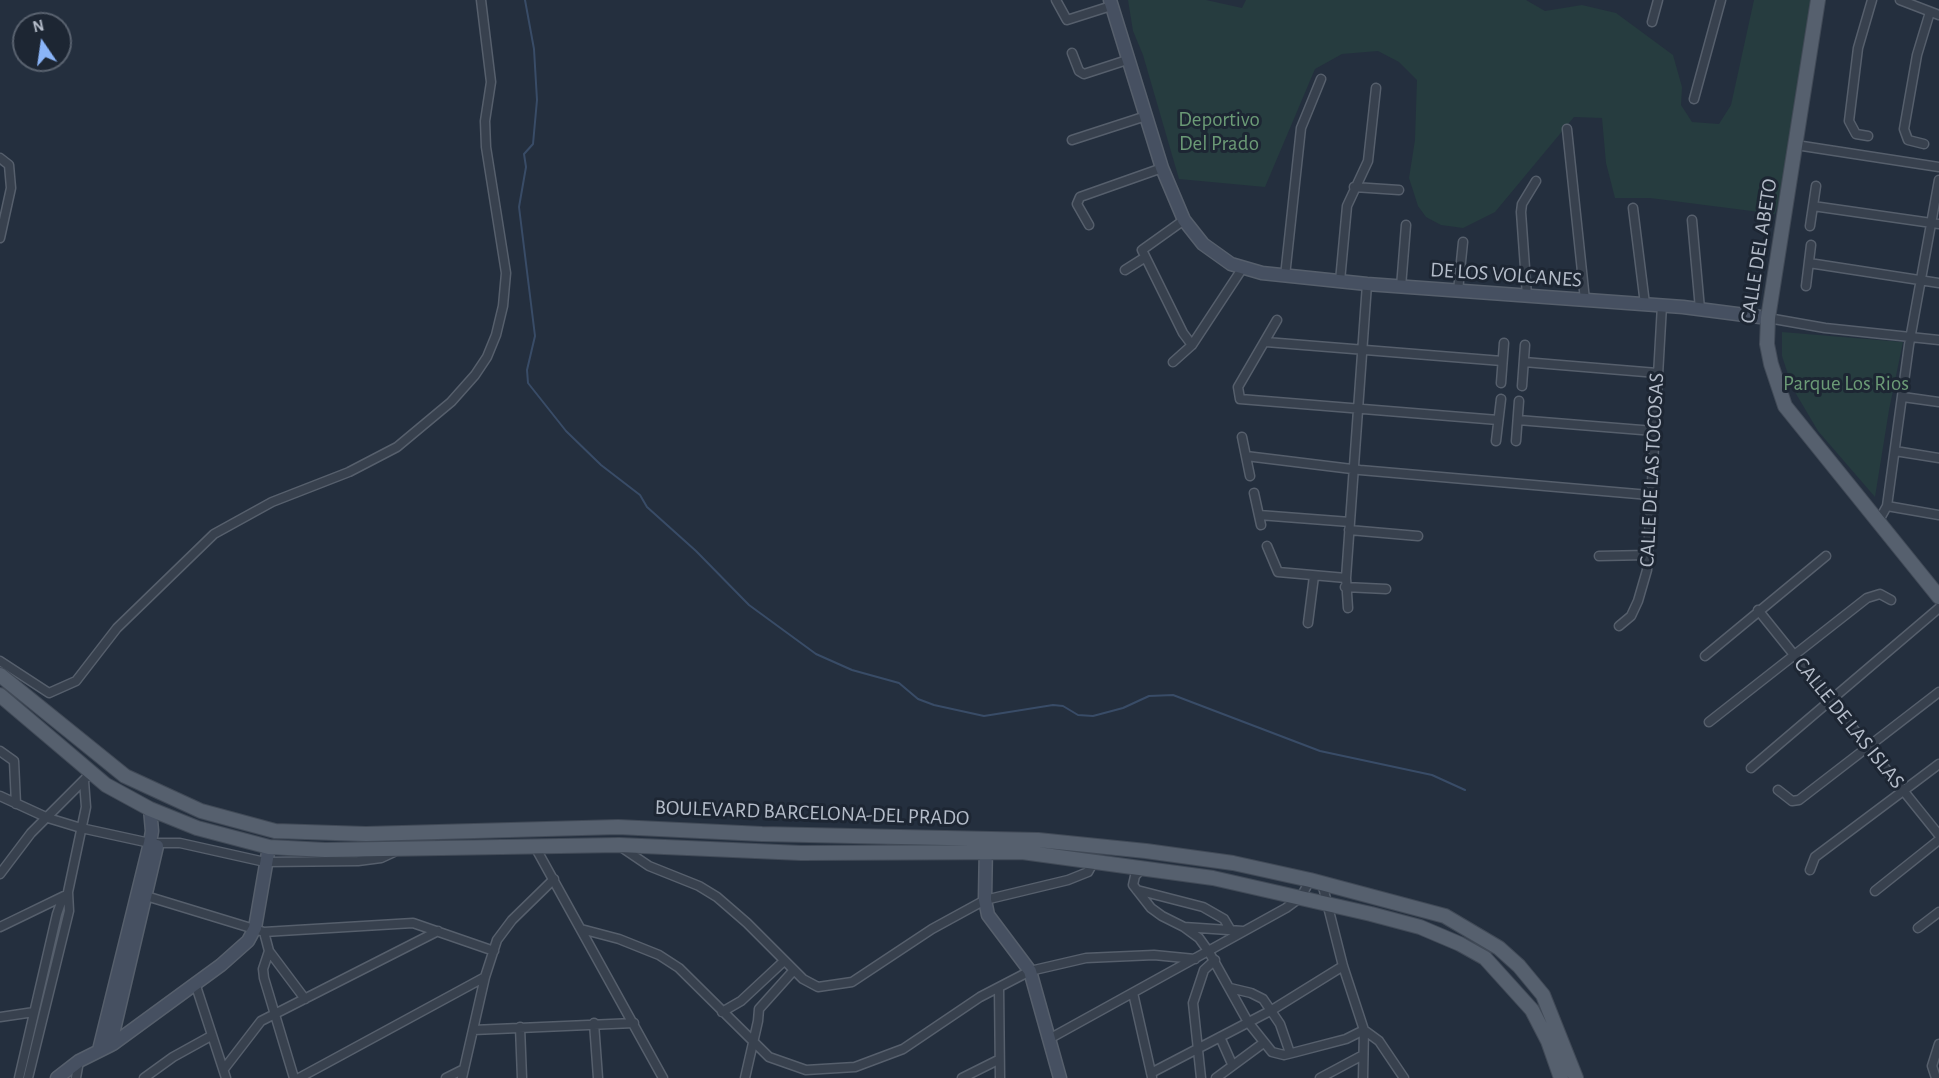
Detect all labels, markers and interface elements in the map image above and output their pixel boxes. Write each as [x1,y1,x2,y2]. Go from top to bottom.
north arrow [12,12,72,72]
text: N [31,17,46,35]
park label: Deportivo Del Prado [1178,107,1260,157]
street label: CALLE DEL ABETO [1735,177,1783,325]
street label: DE LOS VOLCANES [1429,257,1583,293]
park label: Parque Los Rios [1783,371,1909,397]
street label: CALLE DE LAS TOCOSAS [1634,372,1670,568]
street label: CALLE DE LAS ISLAS [1788,652,1910,794]
street label: BOULEVARD BARCELONA-DEL PRADO [654,795,970,831]

